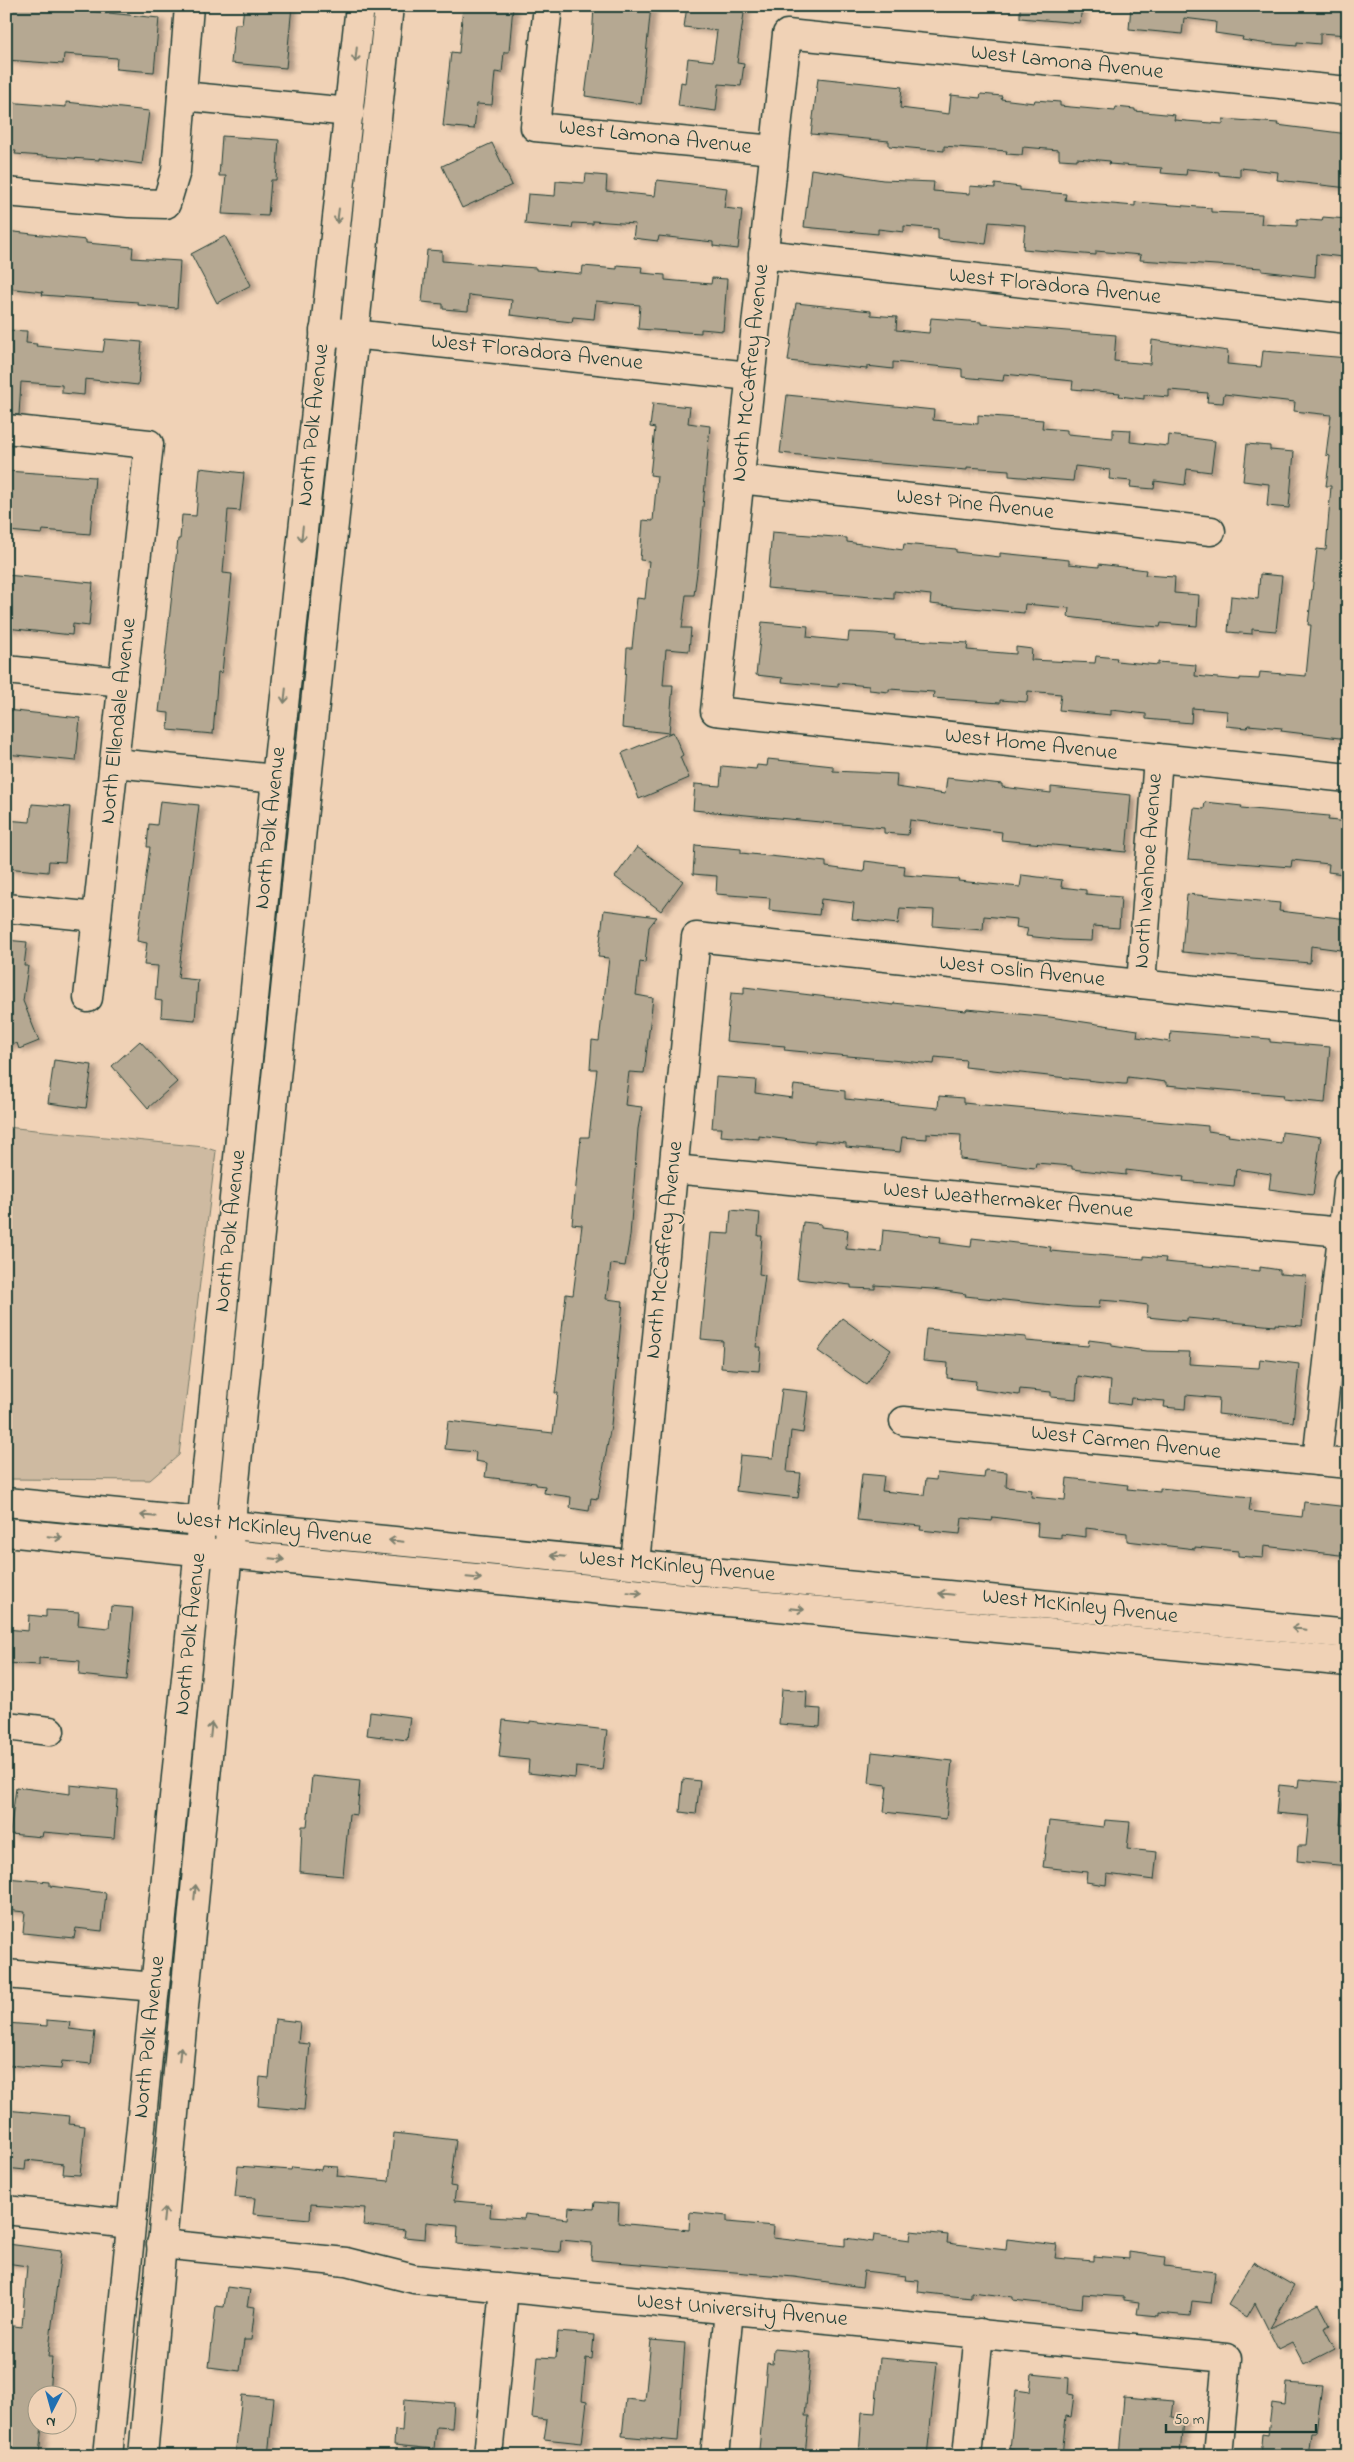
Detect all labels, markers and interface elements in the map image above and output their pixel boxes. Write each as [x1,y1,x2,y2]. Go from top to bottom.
street label: West Lamona Avenue [969,37,1165,89]
one-way arrow [351,46,361,62]
street label: West Lamona Avenue [557,112,753,164]
one-way arrow [333,208,343,224]
street label: West Floradora Avenue [947,260,1163,314]
street label: North McCaffrey Avenue [724,262,779,484]
street label: West Floradora Avenue [429,326,645,380]
street label: North Polk Avenue [290,342,338,508]
street label: West Pine Avenue [895,481,1056,529]
one-way arrow [297,526,307,542]
street label: North Ellendale Avenue [92,616,146,826]
one-way arrow [280,688,290,704]
street label: West Home Avenue [943,720,1119,770]
street label: North Polk Avenue [247,745,295,911]
street label: North Ivanhoe Avenue [1126,772,1172,970]
street label: West Oslin Avenue [938,947,1107,997]
street label: North McCaffrey Avenue [638,1139,693,1361]
street label: North Polk Avenue [207,1148,255,1314]
street label: West Weathermaker Avenue [882,1174,1134,1228]
street label: West Carmen Avenue [1029,1417,1223,1469]
street label: West McKinley Avenue [174,1503,374,1556]
one-way arrow [140,1511,156,1521]
one-way arrow [46,1532,62,1542]
one-way arrow [388,1536,404,1546]
street label: West McKinley Avenue [578,1542,776,1593]
street label: North Polk Avenue [167,1551,215,1717]
one-way arrow [550,1551,566,1561]
one-way arrow [269,1554,285,1564]
one-way arrow [465,1573,481,1583]
street label: West McKinley Avenue [980,1581,1180,1634]
one-way arrow [627,1589,643,1598]
one-way arrow [938,1589,954,1599]
one-way arrow [789,1604,805,1614]
one-way arrow [1292,1624,1308,1634]
one-way arrow [206,1723,216,1739]
one-way arrow [191,1884,200,1900]
street label: North Polk Avenue [126,1954,174,2120]
one-way arrow [175,2046,184,2062]
one-way arrow [159,2208,169,2224]
street label: West University Avenue [635,2286,849,2337]
north arrow [28,2384,78,2434]
scale bar [1166,2402,1316,2434]
text: 50 m [1174,2409,1205,2431]
text: N [45,2411,57,2432]

